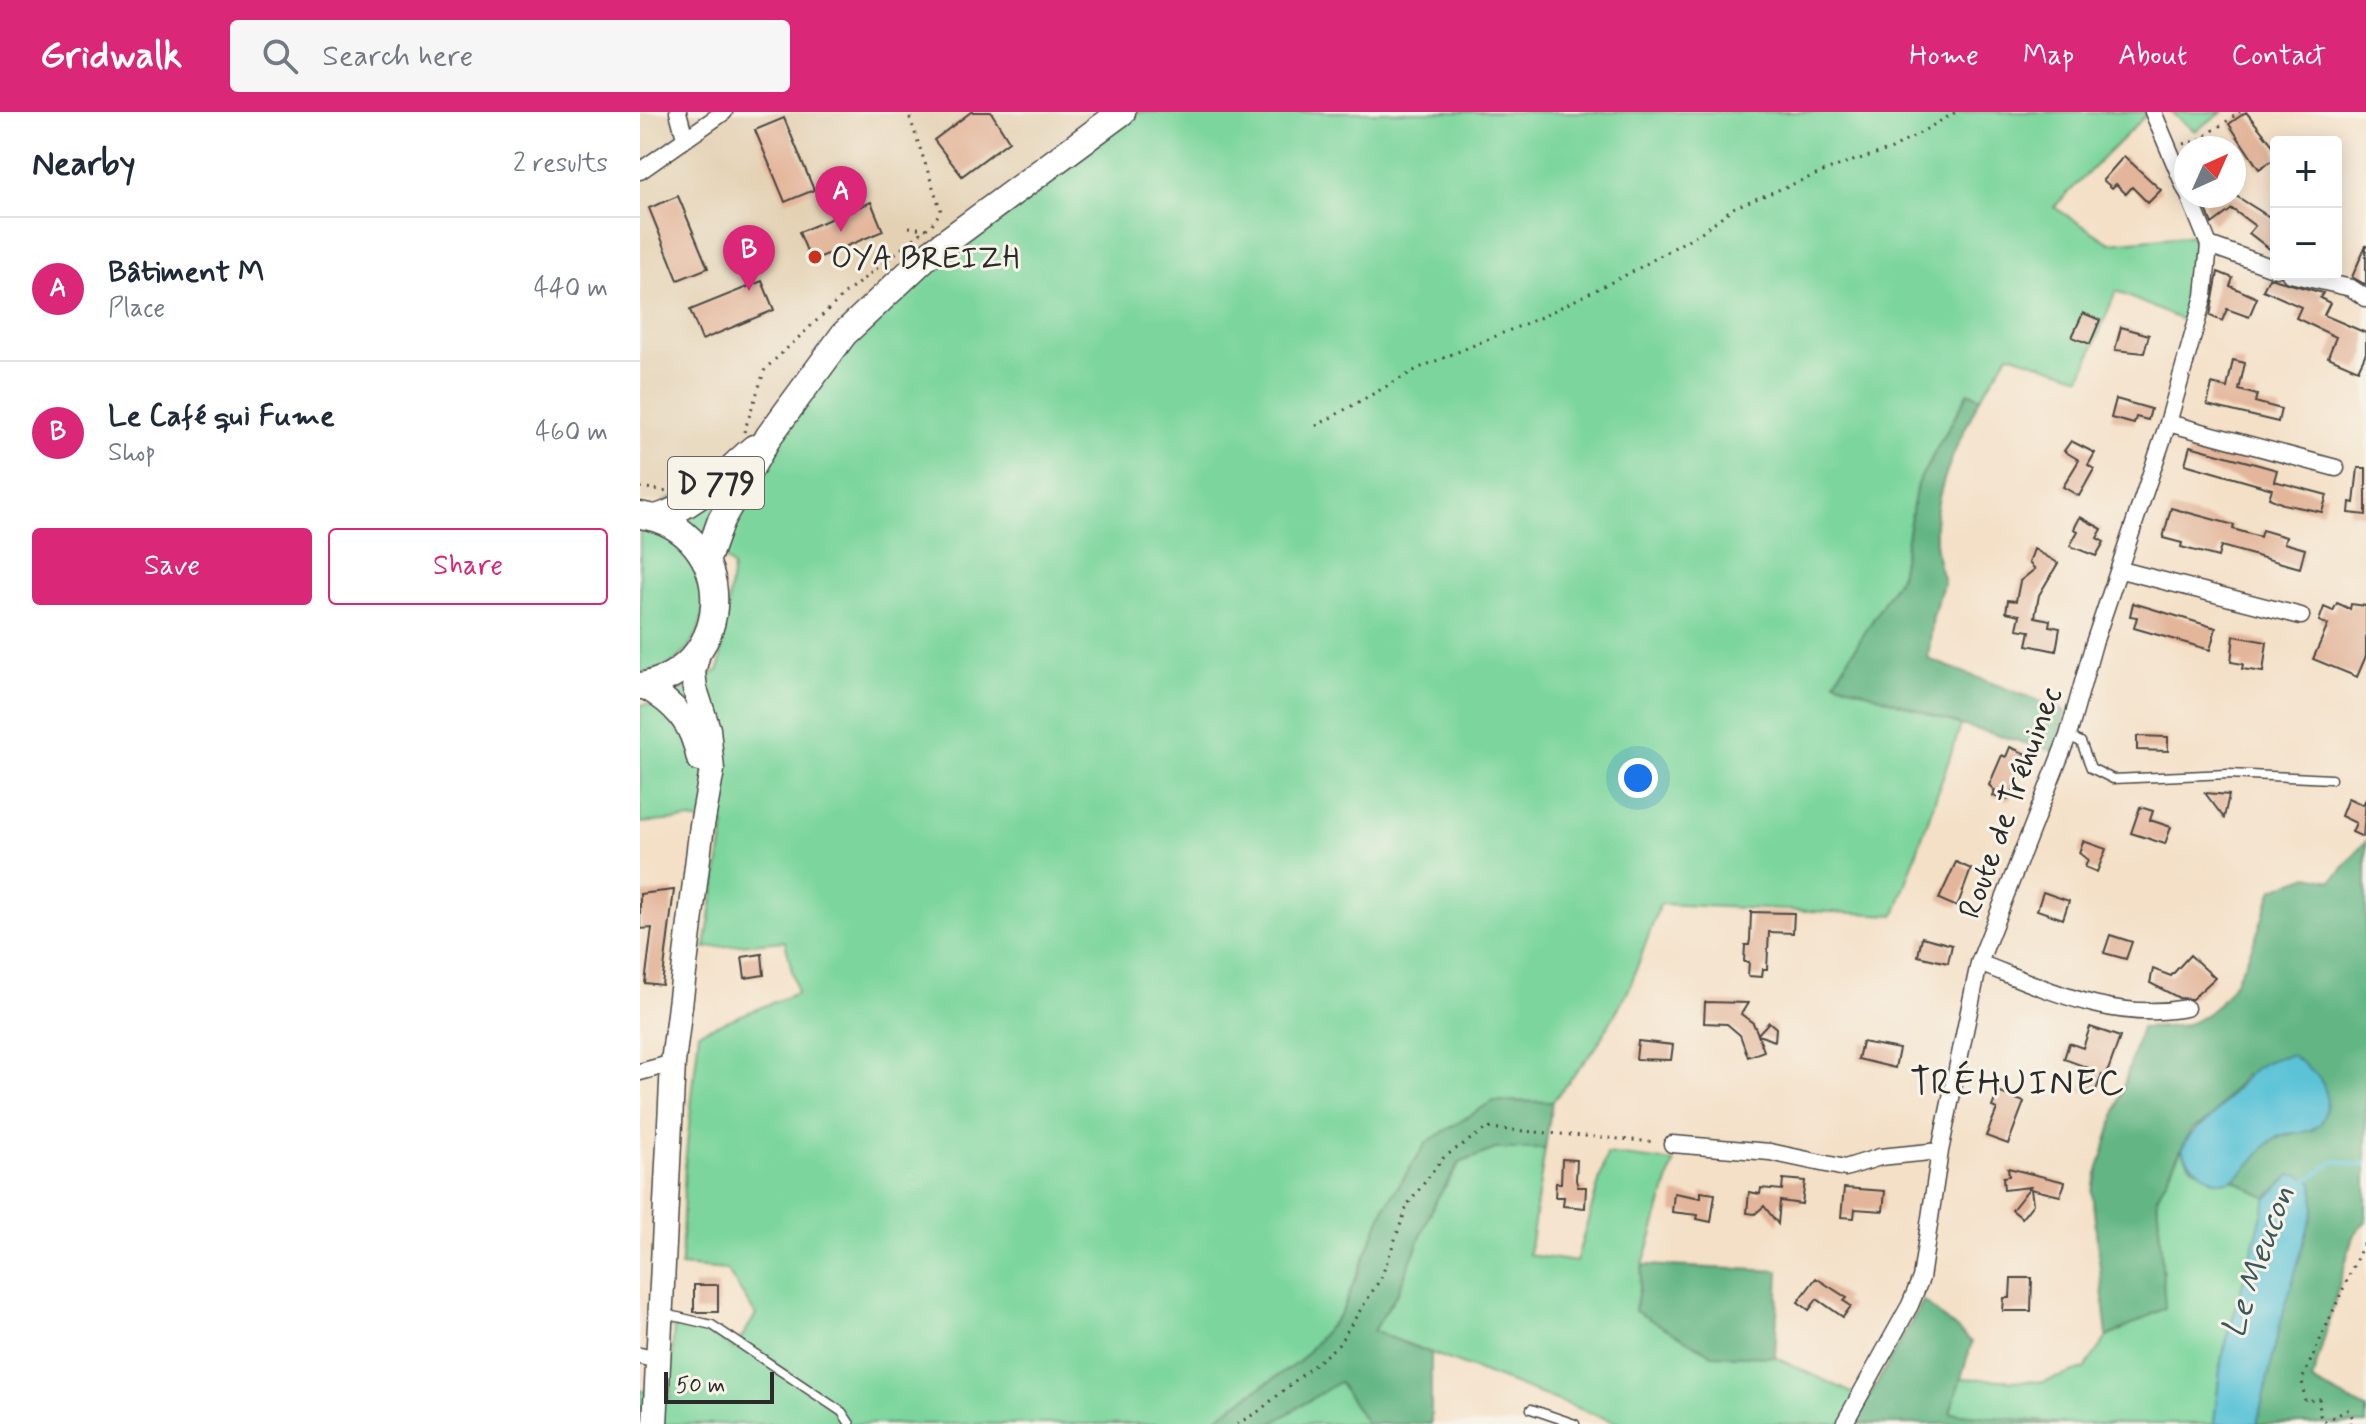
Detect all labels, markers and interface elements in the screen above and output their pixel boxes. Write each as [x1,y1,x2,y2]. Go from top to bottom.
search box [230,20,790,92]
text: Gridwalk [40,32,182,81]
icon: search [258,34,302,78]
text: Search here [322,37,473,76]
text: Home [1909,38,1979,75]
text: Map [2023,38,2074,75]
text: About [2118,38,2187,75]
text: Contact [2231,38,2326,75]
north arrow [2174,136,2246,208]
map controls [2270,136,2342,280]
button: + [2270,136,2342,208]
text: Nearby [32,142,136,187]
text: 2 results [513,147,608,181]
pin: A [815,166,867,232]
button: − [2270,208,2342,280]
pin: B [723,225,775,291]
place label: OYA BREIZH [831,238,1020,280]
marker: OYA BREIZH [806,248,824,266]
text: Bâtiment M [108,253,264,292]
text: A [49,272,67,306]
text: 440 m [534,272,608,306]
text: Place [108,292,165,326]
text: Le Café qui Fume [108,397,335,436]
text: B [50,416,66,450]
text: 460 m [535,416,608,450]
text: Shop [108,436,156,470]
road number: D 779 [668,457,764,509]
button: Save [32,528,312,605]
button: Share [328,528,608,605]
street label: Route de Tréhuinec [1949,681,2072,924]
your location [1618,758,1658,798]
district label: TRÉHUINEC [1910,1060,2126,1108]
water label: Le Meucon [2211,1180,2305,1344]
scale bar [664,1368,774,1404]
text: 50 m [676,1372,725,1400]

